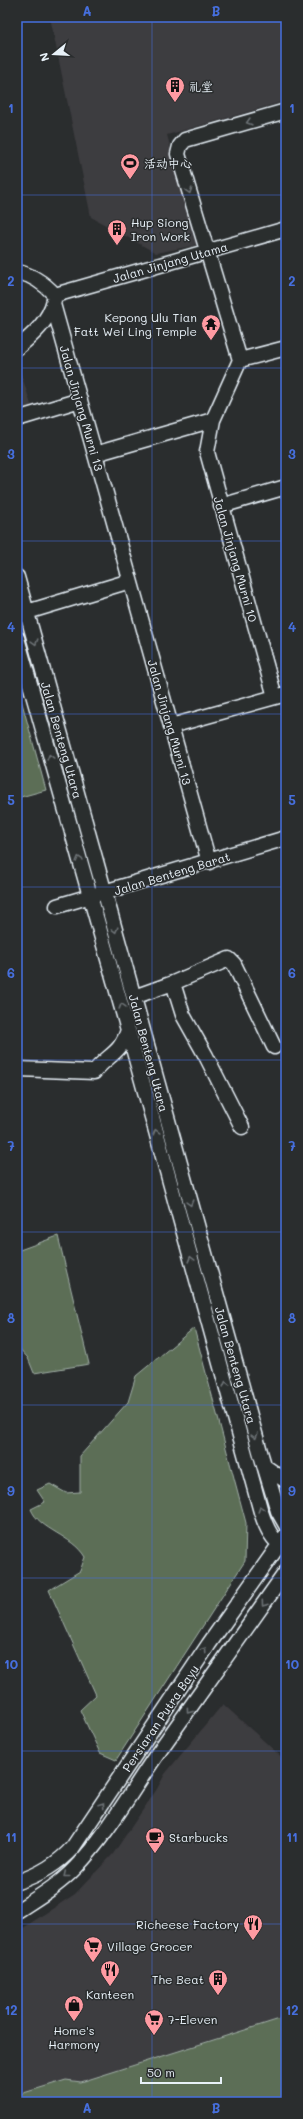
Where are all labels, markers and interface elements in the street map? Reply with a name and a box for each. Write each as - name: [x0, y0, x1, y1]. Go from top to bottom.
- text: A: [82, 2, 92, 19]
- text: B: [212, 2, 221, 19]
- north arrow: [34, 34, 74, 74]
- text: N: [36, 51, 52, 64]
- building icon: 礼堂: [164, 75, 186, 103]
- place label: 礼堂: [189, 78, 213, 94]
- text: 1: [8, 99, 14, 116]
- text: 1: [289, 99, 295, 116]
- one-way arrow: [245, 117, 252, 126]
- sports icon: 活动中心: [119, 152, 141, 180]
- place label: 活动中心: [144, 155, 192, 171]
- one-way arrow: [184, 187, 193, 194]
- place label: Hup Siong Iron Work: [131, 214, 190, 244]
- building icon: Hup Siong Iron Work: [106, 218, 128, 246]
- street label: Jalan Jinjang Utama: [111, 238, 229, 286]
- text: 2: [7, 272, 15, 289]
- text: 2: [288, 272, 296, 289]
- place label: Kepong Ulu Tian Fatt Wei Ling Temple: [74, 309, 197, 339]
- temple icon: Kepong Ulu Tian Fatt Wei Ling Temple: [200, 313, 222, 341]
- street label: Jalan Jinjang Murni 13: [56, 343, 108, 473]
- text: 3: [7, 445, 15, 462]
- text: 3: [288, 445, 296, 462]
- street label: Jalan Jinjang Murni 10: [210, 494, 262, 624]
- text: 4: [7, 618, 15, 635]
- text: 4: [288, 618, 296, 635]
- one-way arrow: [30, 638, 39, 645]
- street label: Jalan Jinjang Murni 13: [144, 657, 196, 787]
- street label: Jalan Benteng Utara: [38, 680, 86, 800]
- one-way arrow: [46, 753, 55, 760]
- text: 5: [7, 791, 15, 808]
- text: 5: [288, 791, 296, 808]
- street label: Jalan Benteng Barat: [112, 848, 232, 898]
- one-way arrow: [75, 856, 84, 863]
- one-way arrow: [110, 926, 119, 933]
- text: 6: [7, 964, 15, 981]
- text: 6: [288, 964, 296, 981]
- street label: Jalan Benteng Utara: [126, 992, 172, 1114]
- one-way arrow: [118, 1003, 127, 1010]
- one-way arrow: [152, 1129, 161, 1136]
- text: 7: [7, 1137, 15, 1154]
- text: 7: [288, 1137, 296, 1154]
- one-way arrow: [185, 1199, 194, 1206]
- one-way arrow: [187, 1256, 196, 1263]
- street label: Jalan Benteng Utara: [212, 1305, 260, 1425]
- text: 8: [7, 1309, 15, 1326]
- text: 8: [288, 1309, 296, 1326]
- one-way arrow: [222, 1381, 231, 1388]
- one-way arrow: [251, 1433, 259, 1439]
- text: 9: [7, 1482, 15, 1499]
- text: 9: [288, 1482, 296, 1499]
- one-way arrow: [257, 1506, 266, 1513]
- one-way arrow: [262, 1600, 269, 1607]
- one-way arrow: [200, 1648, 207, 1655]
- text: 10: [4, 1655, 18, 1672]
- text: 10: [285, 1655, 299, 1672]
- street label: Persiaran Putra Bayu: [118, 1661, 202, 1775]
- one-way arrow: [187, 1706, 194, 1713]
- one-way arrow: [97, 1803, 104, 1810]
- cafe icon: Starbucks: [144, 1826, 166, 1854]
- text: 11: [5, 1828, 17, 1845]
- text: 11: [286, 1828, 298, 1845]
- place label: Starbucks: [169, 1829, 228, 1845]
- one-way arrow: [63, 1871, 71, 1878]
- restaurant icon: Richeese Factory: [242, 1913, 264, 1941]
- place label: Richeese Factory: [136, 1916, 239, 1932]
- supermarket icon: Village Grocer: [82, 1935, 104, 1963]
- place label: Village Grocer: [107, 1938, 193, 1954]
- restaurant icon: Kanteen: [99, 1959, 121, 1987]
- building icon: The Beat: [207, 1968, 229, 1996]
- place label: The Beat: [152, 1971, 204, 1987]
- place label: Kanteen: [86, 1986, 134, 2002]
- shop icon: Home's Harmony: [63, 1994, 85, 2022]
- text: 12: [4, 2001, 18, 2018]
- text: 12: [285, 2001, 299, 2018]
- supermarket icon: 7-Eleven: [143, 2008, 165, 2036]
- place label: 7-Eleven: [168, 2011, 217, 2027]
- place label: Home's Harmony: [48, 2022, 100, 2052]
- scale bar: [141, 2059, 221, 2085]
- text: 50 m: [147, 2064, 175, 2080]
- text: A: [82, 2099, 92, 2116]
- text: B: [212, 2099, 221, 2116]

